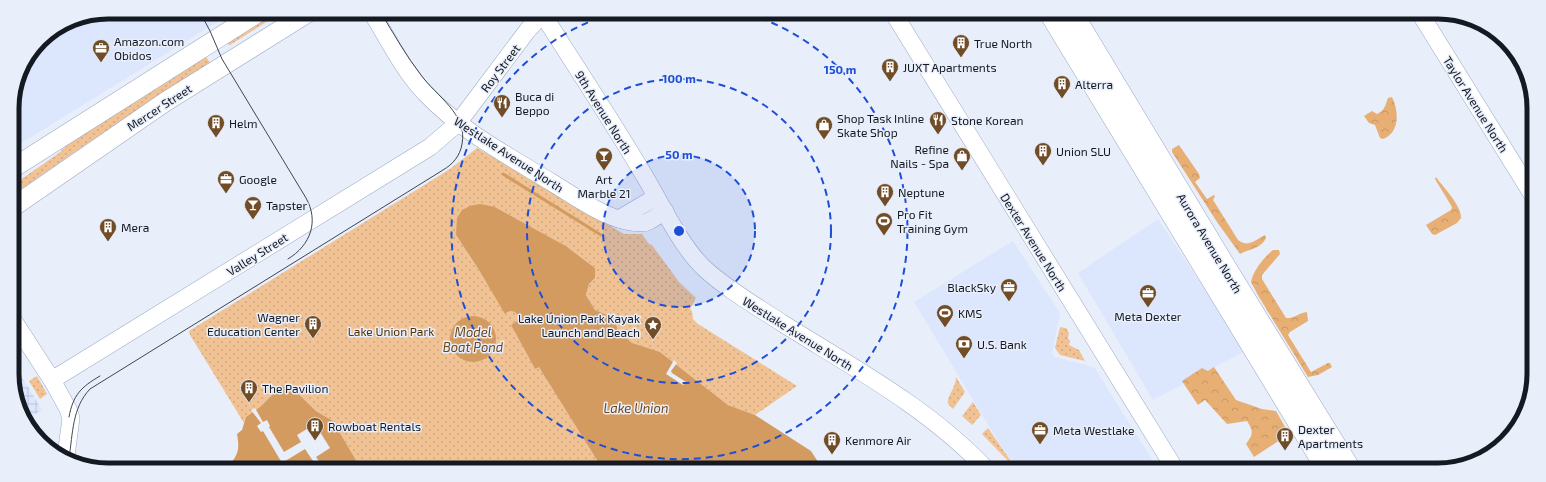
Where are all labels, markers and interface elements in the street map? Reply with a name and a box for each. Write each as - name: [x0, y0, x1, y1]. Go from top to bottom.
- building icon: True North: [951, 33, 971, 58]
- place label: Amazon.com Obidos: [114, 34, 184, 62]
- place label: True North: [974, 36, 1032, 50]
- office icon: Amazon.com Obidos: [91, 38, 111, 63]
- street label: Roy Street: [477, 41, 523, 95]
- street label: Taylor Avenue North: [1441, 53, 1511, 155]
- building icon: JUXT Apartments: [880, 57, 900, 82]
- place label: JUXT Apartments: [903, 60, 996, 74]
- text: 150 m: [824, 62, 856, 76]
- street label: 9th Avenue North: [573, 68, 635, 156]
- text: 100 m: [662, 71, 696, 85]
- building icon: Alterra: [1052, 74, 1072, 99]
- place label: Alterra: [1075, 77, 1113, 91]
- street label: Mercer Street: [124, 81, 194, 133]
- place label: Buca di Beppo: [515, 89, 554, 117]
- restaurant icon: Buca di Beppo: [492, 93, 512, 118]
- restaurant icon: Stone Korean: [928, 110, 948, 135]
- place label: Shop Task Inline Skate Shop: [837, 111, 924, 139]
- building icon: Helm: [206, 113, 226, 138]
- street label: Westlake Avenue North: [452, 113, 566, 195]
- place label: Stone Korean: [951, 113, 1024, 127]
- shop icon: Shop Task Inline Skate Shop: [814, 115, 834, 140]
- place label: Helm: [229, 116, 258, 130]
- building icon: Union SLU: [1033, 141, 1053, 166]
- place label: Refine Nails - Spa: [890, 142, 949, 170]
- place label: Union SLU: [1056, 144, 1111, 158]
- bar icon: Art Marble 21: [594, 146, 614, 171]
- shop icon: Refine Nails - Spa: [952, 146, 972, 171]
- text: 50 m: [665, 147, 693, 161]
- office icon: Google: [216, 169, 236, 194]
- place label: Google: [239, 172, 277, 186]
- place label: Art Marble 21: [578, 172, 630, 200]
- building icon: Neptune: [875, 182, 895, 207]
- place label: Neptune: [898, 185, 945, 199]
- street label: Dexter Avenue North: [998, 190, 1070, 294]
- street label: Aurora Avenue North: [1175, 190, 1245, 296]
- bar icon: Tapster: [243, 195, 263, 220]
- place label: Tapster: [266, 198, 308, 212]
- place label: Pro Fit Training Gym: [897, 207, 968, 235]
- sports icon: Pro Fit Training Gym: [874, 211, 894, 236]
- building icon: Mera: [98, 217, 118, 242]
- place label: Mera: [121, 220, 149, 234]
- centre of rings: [672, 224, 686, 238]
- street label: Valley Street: [224, 230, 290, 278]
- office icon: BlackSky: [999, 277, 1019, 302]
- place label: BlackSky: [947, 280, 997, 294]
- office icon: Meta Dexter: [1138, 283, 1158, 308]
- street label: Westlake Avenue North: [740, 293, 856, 373]
- sports icon: KMS: [935, 303, 955, 328]
- place label: KMS: [958, 306, 983, 320]
- place label: Meta Dexter: [1114, 309, 1182, 323]
- place label: Wagner Education Center: [207, 310, 300, 338]
- place label: Lake Union Park Kayak Launch and Beach: [518, 311, 640, 339]
- building icon: Wagner Education Center: [303, 314, 323, 339]
- place icon: Lake Union Park Kayak Launch and Beach: [643, 315, 663, 340]
- park label: Lake Union Park: [348, 324, 434, 338]
- water label: Model Boat Pond: [443, 324, 504, 355]
- bank icon: U.S. Bank: [954, 334, 974, 359]
- place label: U.S. Bank: [977, 337, 1027, 351]
- building icon: The Pavilion: [239, 378, 259, 403]
- place label: The Pavilion: [262, 381, 328, 395]
- water label: Lake Union: [604, 400, 668, 416]
- building icon: Rowboat Rentals: [305, 416, 325, 441]
- place label: Rowboat Rentals: [328, 419, 421, 433]
- office icon: Meta Westlake: [1030, 420, 1050, 445]
- place label: Dexter Apartments: [1298, 422, 1363, 450]
- place label: Meta Westlake: [1053, 423, 1134, 437]
- building icon: Dexter Apartments: [1275, 426, 1295, 451]
- building icon: Kenmore Air: [822, 430, 842, 455]
- place label: Kenmore Air: [845, 433, 912, 447]

